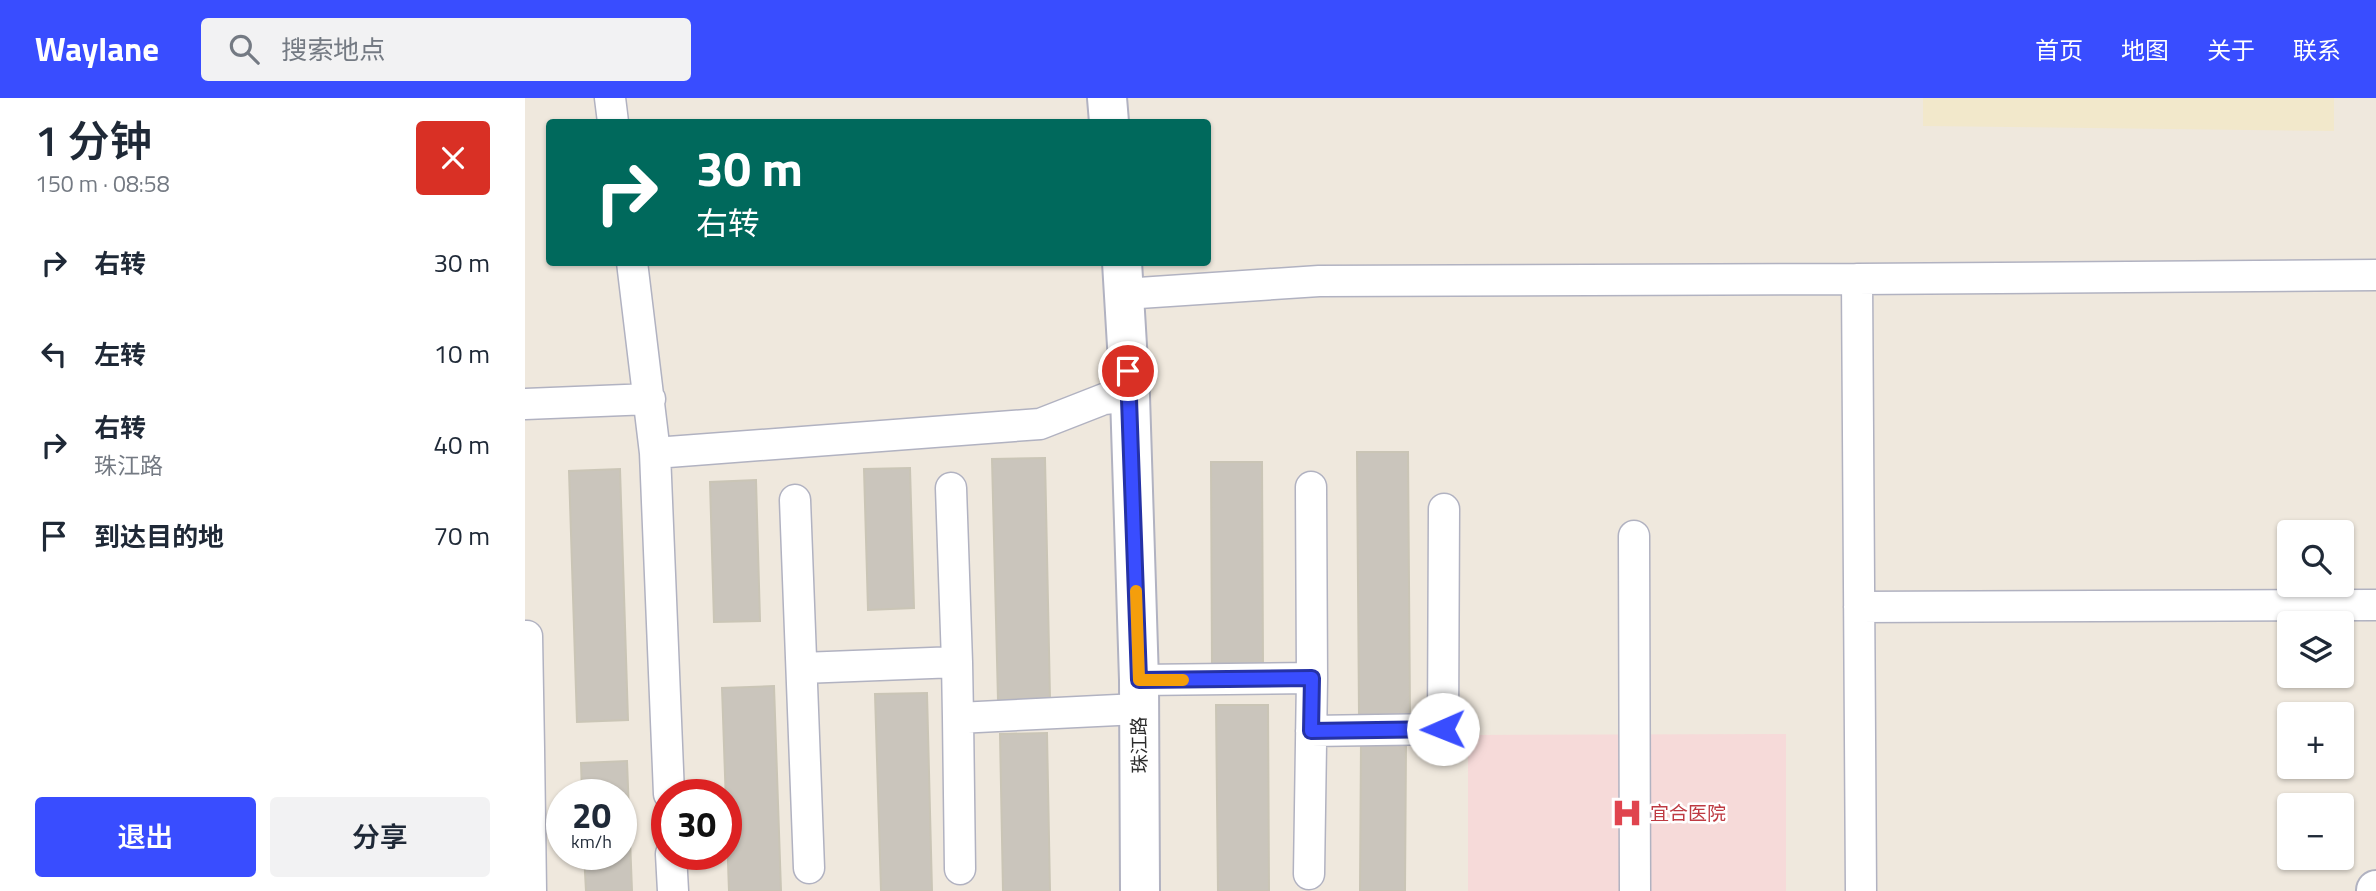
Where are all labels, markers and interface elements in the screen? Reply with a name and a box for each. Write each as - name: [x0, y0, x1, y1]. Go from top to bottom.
- search box: [201, 18, 691, 81]
- text: Waylane: [35, 24, 159, 74]
- icon: search: [225, 30, 263, 68]
- text: 搜索地点: [281, 30, 385, 69]
- text: 首页: [2035, 32, 2083, 68]
- text: 地图: [2121, 32, 2169, 68]
- text: 关于: [2207, 32, 2255, 68]
- text: 联系: [2293, 32, 2341, 68]
- text: 1 分钟: [35, 108, 152, 172]
- button: close: [416, 121, 490, 195]
- text: 30 m: [696, 130, 803, 205]
- icon: right: [581, 147, 672, 238]
- text: 150 m · 08:58: [35, 166, 170, 201]
- text: 右转: [696, 199, 760, 247]
- text: 30 m: [433, 243, 490, 282]
- icon: right: [35, 244, 73, 282]
- text: 右转: [94, 244, 146, 283]
- text: 10 m: [433, 334, 490, 373]
- icon: left: [35, 335, 73, 373]
- text: 左转: [94, 335, 146, 374]
- pin: [1098, 341, 1158, 401]
- icon: arrive: [1109, 352, 1147, 390]
- text: 右转: [94, 408, 146, 447]
- text: 40 m: [433, 425, 490, 464]
- icon: right: [35, 426, 73, 464]
- text: 珠江路: [94, 448, 163, 483]
- text: 70 m: [433, 516, 490, 555]
- icon: arrive: [35, 517, 73, 555]
- text: 到达目的地: [94, 517, 224, 556]
- map controls: [2277, 520, 2354, 870]
- button: search: [2277, 520, 2354, 597]
- button: layers: [2277, 611, 2354, 688]
- position arrow: [1406, 692, 1480, 766]
- button: +: [2277, 702, 2354, 779]
- street label: 珠江路: [1124, 716, 1153, 774]
- speed limit sign: 30: [651, 779, 742, 870]
- text: 20: [572, 788, 611, 842]
- button: −: [2277, 793, 2354, 870]
- hospital icon: 宜合医院: [1610, 796, 1644, 830]
- button: 退出: [35, 797, 256, 877]
- button: 分享: [270, 797, 490, 877]
- place label: 宜合医院: [1650, 798, 1726, 827]
- text: km/h: [571, 828, 612, 855]

